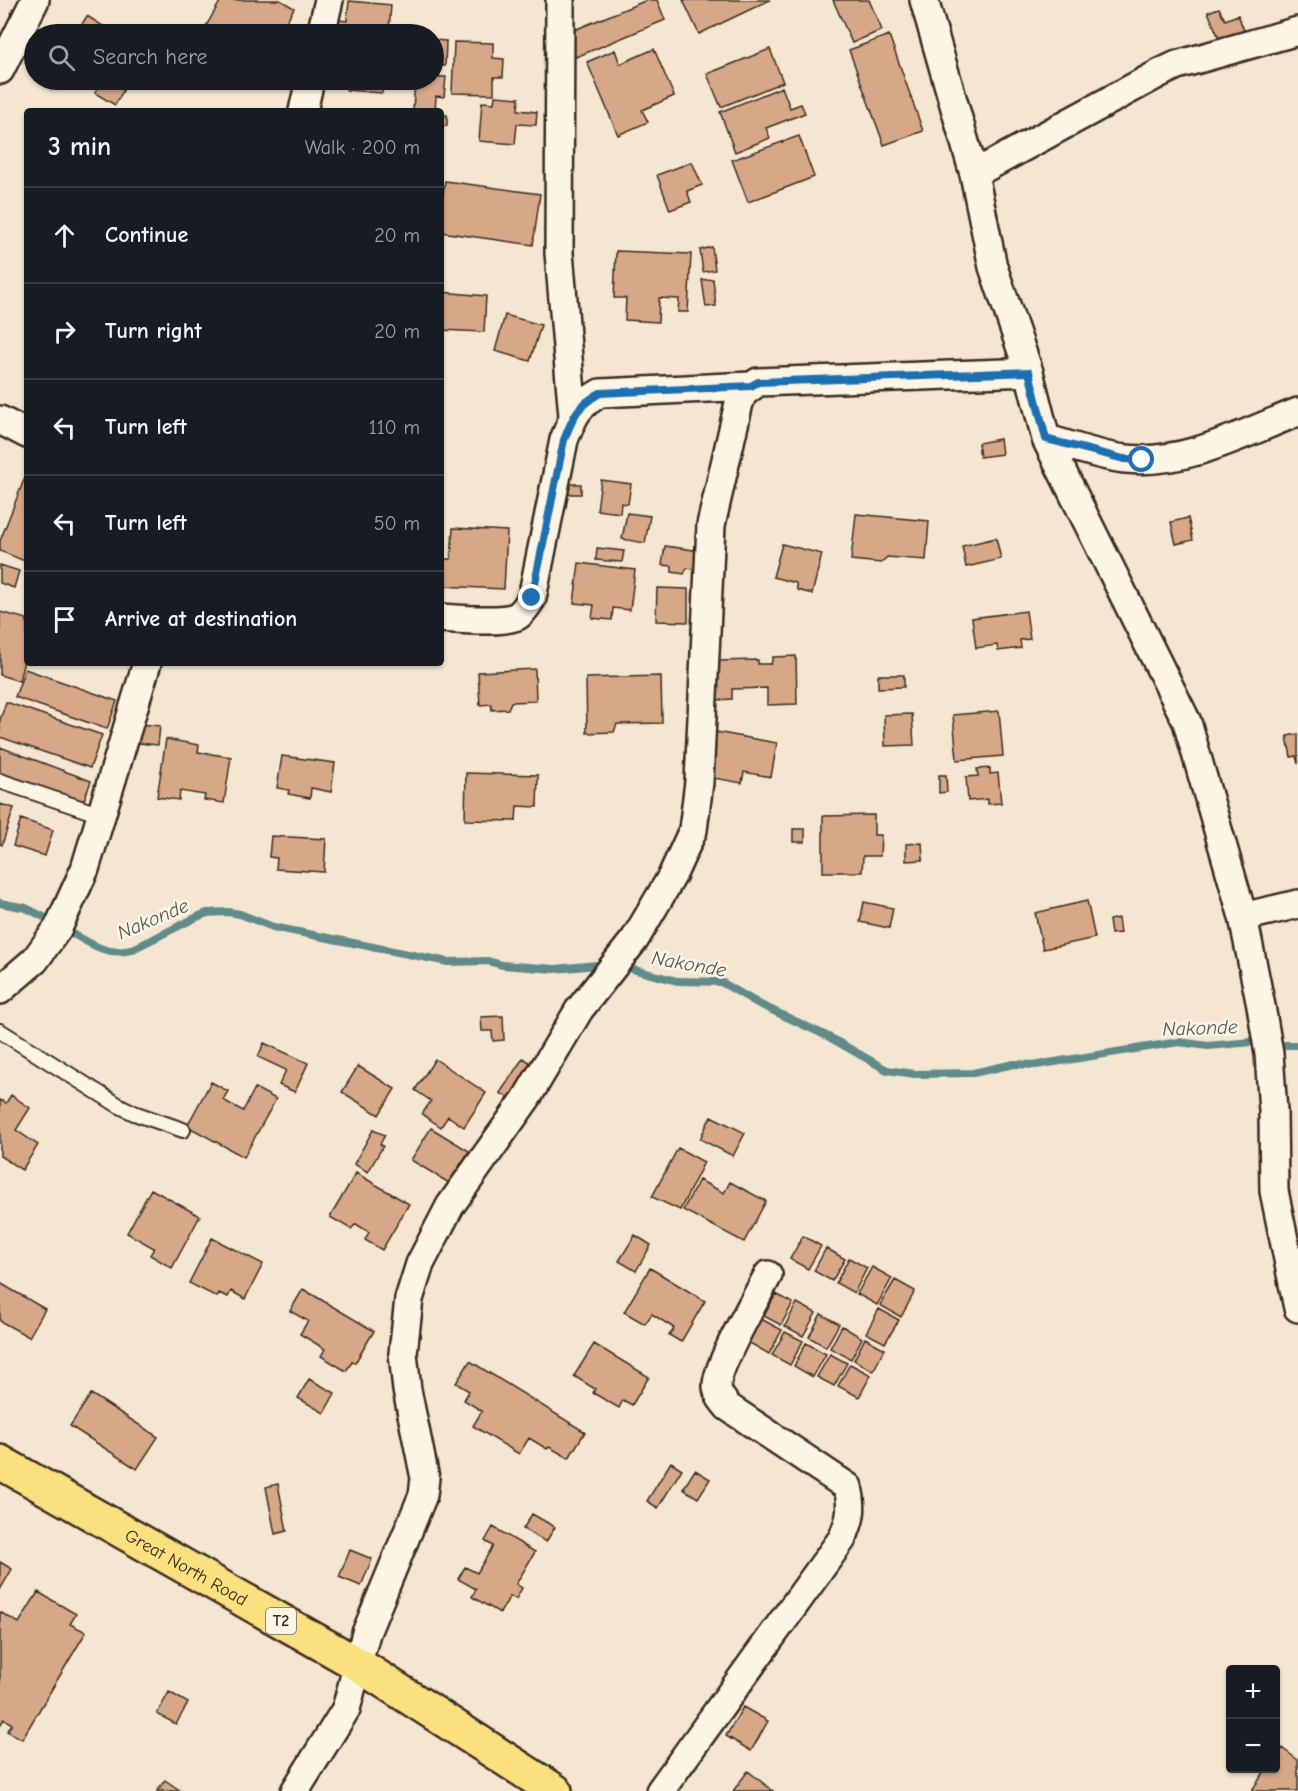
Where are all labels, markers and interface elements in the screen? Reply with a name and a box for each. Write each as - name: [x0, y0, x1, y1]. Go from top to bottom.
- search box: [24, 24, 444, 90]
- icon: search: [45, 41, 78, 74]
- text: Search here: [93, 44, 208, 70]
- text: 3 min: [48, 132, 111, 162]
- text: Walk · 200 m: [305, 136, 420, 159]
- icon: ahead: [48, 219, 81, 252]
- text: Continue: [105, 222, 188, 248]
- text: 20 m: [374, 224, 420, 247]
- icon: right: [48, 315, 81, 348]
- text: Turn right: [105, 318, 202, 344]
- text: 20 m: [374, 320, 420, 343]
- icon: left: [48, 411, 81, 444]
- text: Turn left: [105, 414, 187, 440]
- text: 110 m: [369, 416, 420, 439]
- route start: [1128, 446, 1154, 472]
- icon: left: [48, 507, 81, 540]
- text: Turn left: [105, 510, 187, 536]
- text: 50 m: [374, 512, 420, 535]
- route end: [518, 584, 544, 610]
- icon: arrive: [48, 603, 81, 636]
- text: Arrive at destination: [105, 606, 297, 632]
- water label: Nakonde: [114, 894, 192, 944]
- water label: Nakonde: [650, 946, 728, 982]
- water label: Nakonde: [1162, 1015, 1238, 1041]
- street label: Great North Road: [121, 1524, 251, 1610]
- road number: T2: [266, 1608, 296, 1634]
- map controls: [1226, 1665, 1280, 1773]
- button: +: [1226, 1665, 1280, 1719]
- button: −: [1226, 1719, 1280, 1773]

